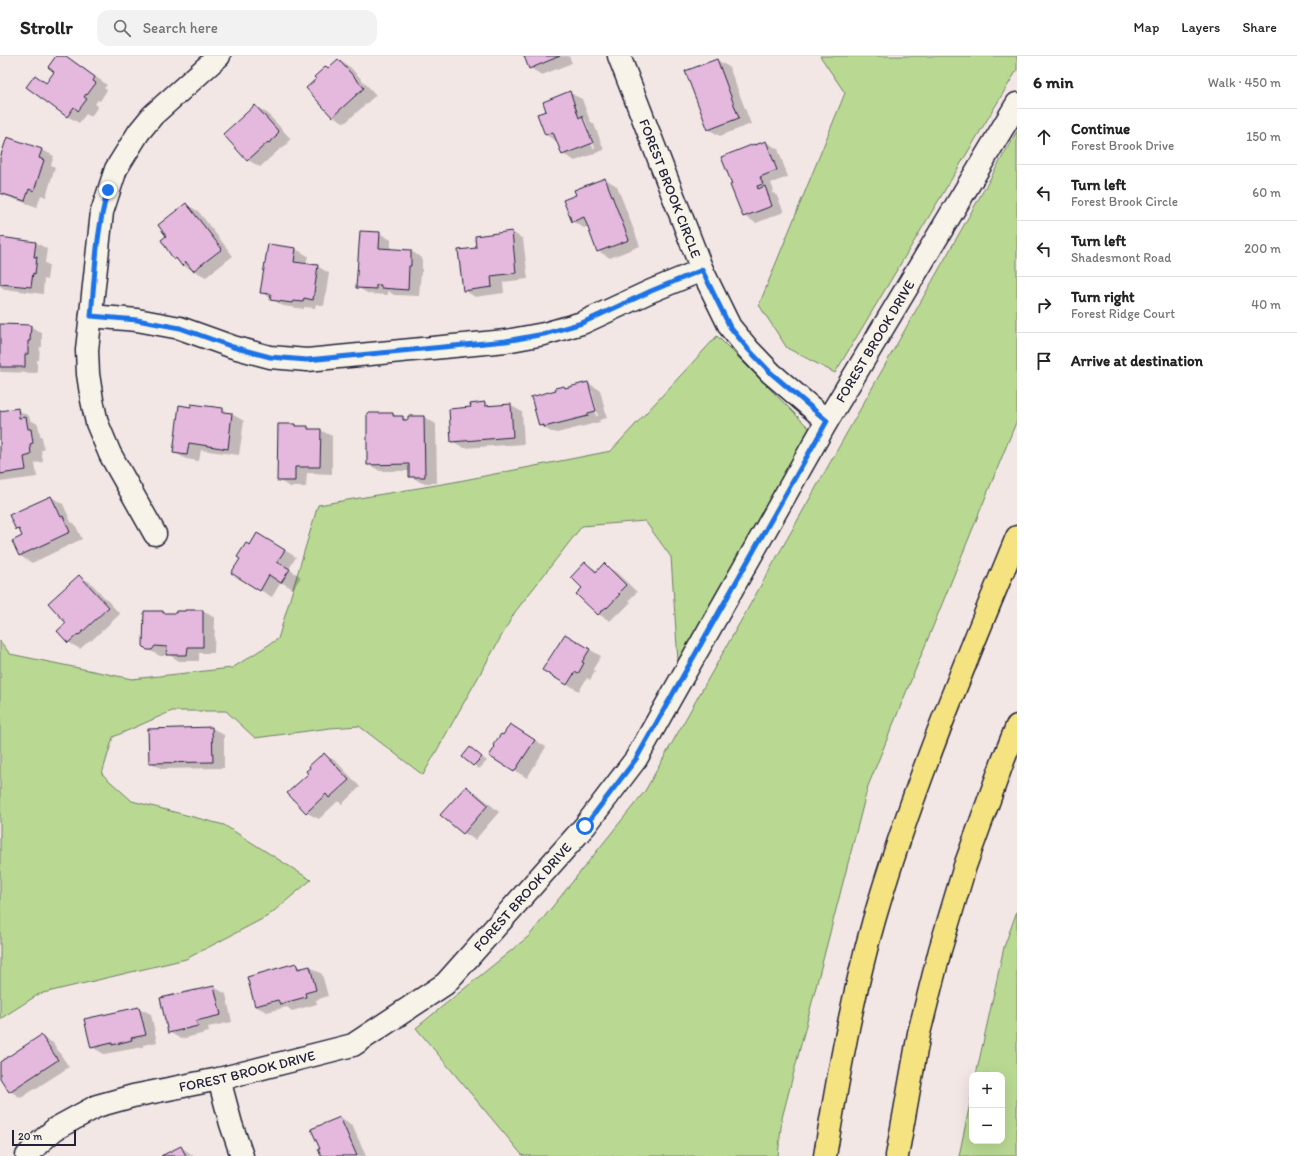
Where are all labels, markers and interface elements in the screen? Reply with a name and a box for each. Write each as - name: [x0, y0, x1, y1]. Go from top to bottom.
- search box: [97, 10, 377, 46]
- text: Strollr: [20, 16, 73, 39]
- icon: search: [111, 17, 133, 39]
- text: Search here: [143, 19, 218, 37]
- text: Map: [1134, 19, 1159, 36]
- text: Layers: [1181, 19, 1220, 36]
- text: Share: [1242, 19, 1277, 36]
- text: 6 min: [1033, 72, 1074, 92]
- text: Walk · 450 m: [1208, 75, 1281, 90]
- street label: FOREST BROOK CIRCLE: [636, 116, 705, 261]
- text: Continue: [1071, 120, 1130, 138]
- icon: ahead: [1033, 126, 1055, 148]
- text: 150 m: [1246, 129, 1281, 144]
- text: Forest Brook Drive: [1071, 138, 1174, 153]
- text: Turn left: [1071, 176, 1126, 194]
- route end: [99, 181, 117, 199]
- icon: left: [1033, 182, 1055, 204]
- text: 60 m: [1252, 185, 1281, 200]
- text: Forest Brook Circle: [1071, 194, 1178, 209]
- text: Turn left: [1071, 232, 1126, 250]
- icon: left: [1033, 238, 1055, 260]
- text: 200 m: [1244, 241, 1281, 256]
- text: Shadesmont Road: [1071, 250, 1171, 265]
- street label: FOREST BROOK DRIVE: [832, 277, 918, 406]
- text: Turn right: [1071, 288, 1135, 306]
- icon: right: [1033, 294, 1055, 316]
- text: 40 m: [1251, 297, 1281, 312]
- text: Forest Ridge Court: [1071, 306, 1175, 321]
- icon: arrive: [1033, 350, 1055, 372]
- text: Arrive at destination: [1071, 352, 1203, 370]
- route start: [576, 817, 594, 835]
- street label: FOREST BROOK DRIVE: [470, 839, 575, 955]
- street label: FOREST BROOK DRIVE: [177, 1046, 317, 1095]
- map controls: [969, 1072, 1005, 1144]
- button: +: [969, 1072, 1005, 1108]
- button: −: [969, 1108, 1005, 1144]
- scale bar: [12, 1128, 76, 1147]
- text: 20 m: [18, 1130, 42, 1143]

